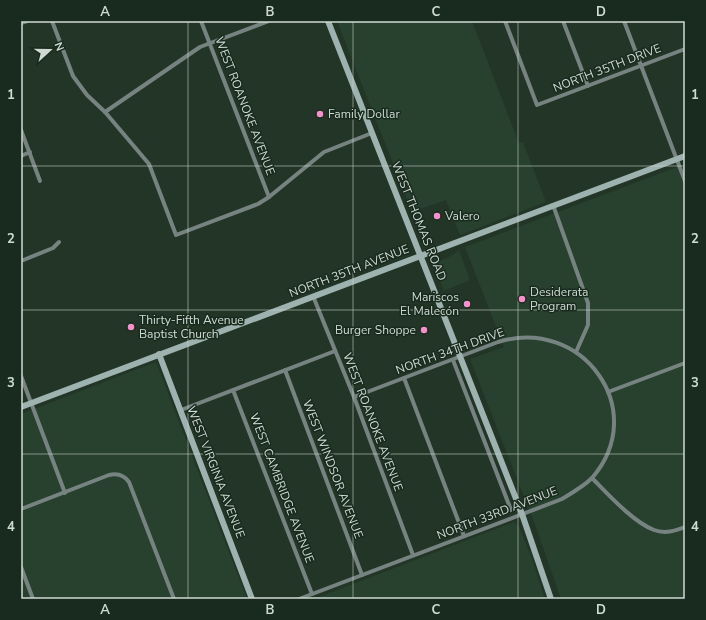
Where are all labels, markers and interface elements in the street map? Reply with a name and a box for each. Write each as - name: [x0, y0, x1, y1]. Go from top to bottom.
- text: A: [100, 3, 110, 21]
- text: B: [266, 3, 275, 21]
- text: C: [432, 3, 441, 21]
- text: D: [596, 3, 606, 21]
- north arrow: [30, 30, 70, 70]
- street label: WEST ROANOKE AVENUE: [211, 35, 279, 177]
- text: N: [50, 40, 67, 53]
- street label: NORTH 35TH DRIVE: [551, 40, 663, 96]
- text: 1: [7, 86, 15, 104]
- text: 1: [691, 86, 699, 104]
- place label: Family Dollar: [328, 106, 400, 122]
- marker: Family Dollar: [315, 109, 325, 119]
- street label: WEST THOMAS ROAD: [388, 159, 450, 283]
- place label: Valero: [444, 208, 480, 224]
- marker: Valero: [432, 211, 442, 221]
- text: 2: [7, 230, 15, 248]
- text: 2: [691, 230, 699, 248]
- street label: NORTH 35TH AVENUE: [287, 241, 411, 301]
- place label: Desiderata Program: [530, 284, 588, 314]
- place label: Mariscos El Malecón: [400, 289, 459, 319]
- marker: Desiderata Program: [517, 294, 527, 304]
- marker: Mariscos El Malecón: [462, 299, 472, 309]
- place label: Thirty-Fifth Avenue Baptist Church: [139, 312, 244, 342]
- marker: Thirty-Fifth Avenue Baptist Church: [126, 322, 136, 332]
- place label: Burger Shoppe: [335, 322, 416, 338]
- street label: NORTH 34TH DRIVE: [394, 324, 506, 378]
- marker: Burger Shoppe: [419, 325, 429, 335]
- street label: WEST ROANOKE AVENUE: [339, 351, 407, 493]
- text: 3: [7, 374, 15, 392]
- text: 3: [691, 374, 699, 392]
- street label: WEST WINDSOR AVENUE: [299, 397, 367, 541]
- street label: WEST VIRGINIA AVENUE: [183, 404, 249, 540]
- street label: WEST CAMBRIDGE AVENUE: [246, 411, 318, 565]
- street label: NORTH 33RD AVENUE: [435, 483, 559, 543]
- text: 4: [7, 518, 15, 536]
- text: 4: [691, 518, 699, 536]
- text: A: [100, 601, 110, 619]
- text: B: [266, 601, 275, 619]
- text: C: [432, 601, 441, 619]
- text: D: [596, 601, 606, 619]

